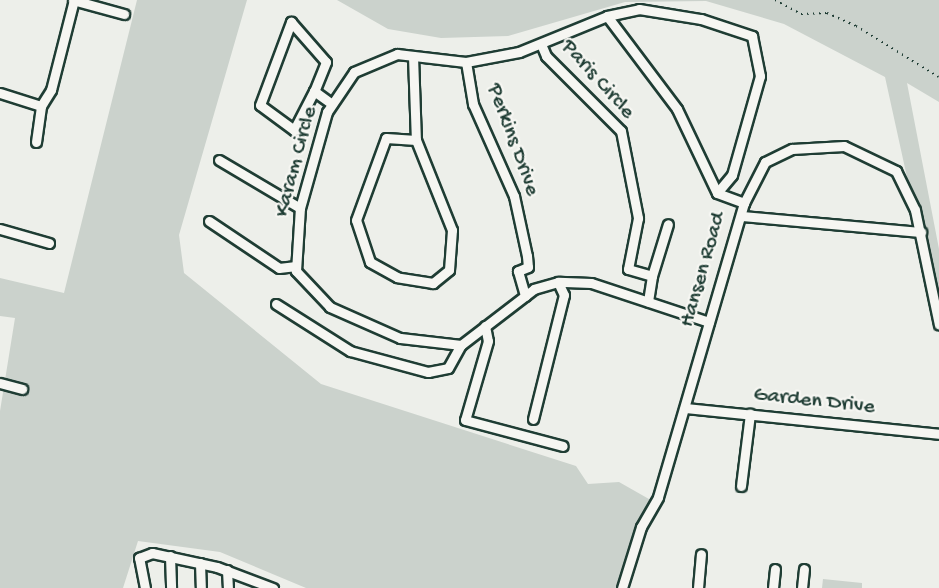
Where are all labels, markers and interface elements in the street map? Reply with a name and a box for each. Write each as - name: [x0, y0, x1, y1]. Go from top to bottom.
- street label: Paris Circle: [554, 35, 640, 125]
- street label: Perkins Drive: [479, 80, 545, 200]
- street label: Karam Circle: [270, 104, 324, 220]
- street label: Hansen Road: [675, 209, 733, 331]
- street label: Garden Drive: [752, 383, 876, 421]

